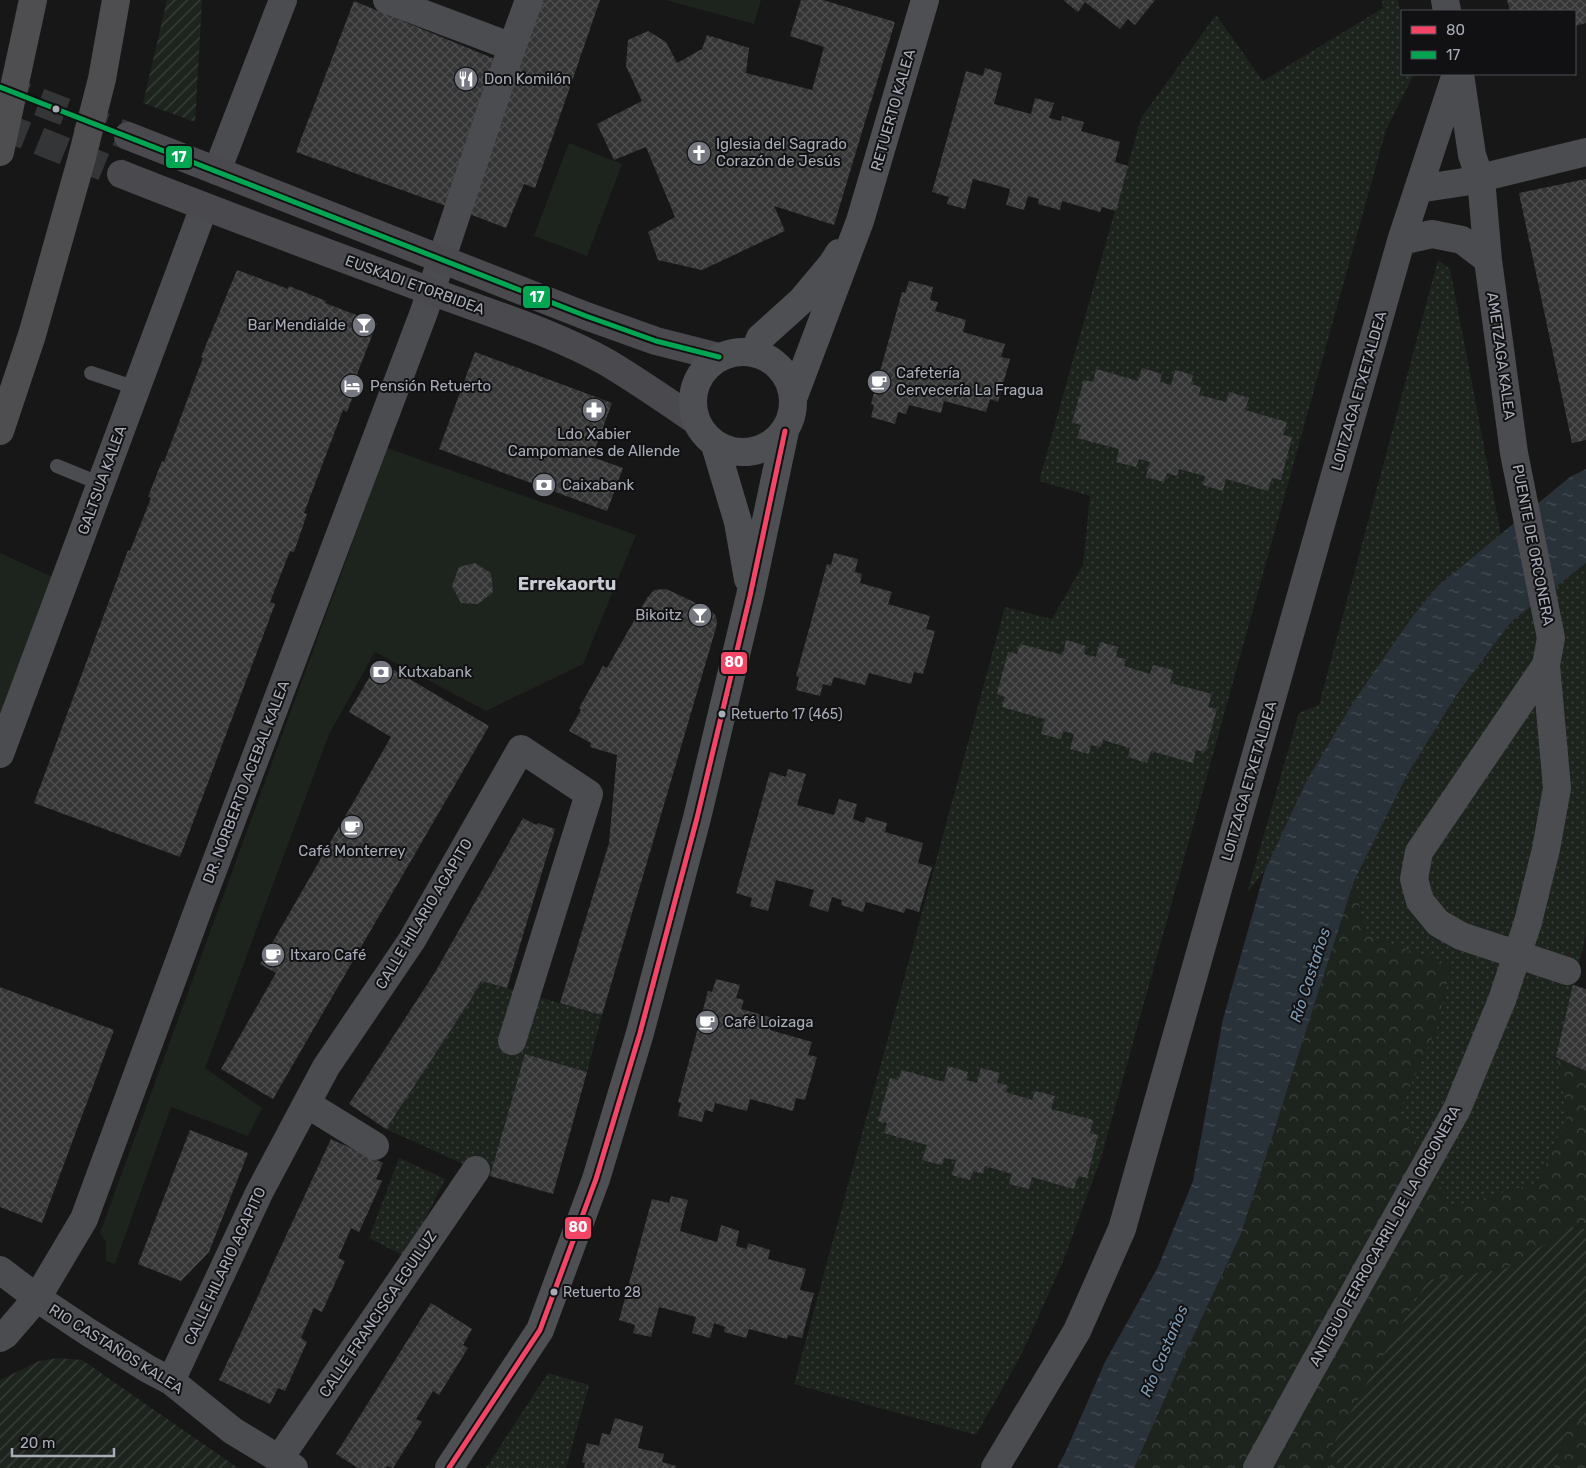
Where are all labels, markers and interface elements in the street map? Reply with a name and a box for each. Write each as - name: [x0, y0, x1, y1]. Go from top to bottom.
- legend: [1401, 10, 1576, 75]
- text: 80: [1446, 21, 1465, 39]
- text: 17: [1446, 46, 1460, 64]
- street label: RETUERTO KALEA: [867, 47, 919, 173]
- restaurant icon: Don Komilón: [453, 66, 479, 92]
- place label: Don Komilón: [484, 70, 571, 88]
- unlabelled marker: [51, 104, 61, 114]
- place label: Iglesia del Sagrado Corazón de Jesús: [716, 135, 847, 170]
- church icon: Iglesia del Sagrado Corazón de Jesús: [686, 140, 712, 166]
- line badge: 17: [165, 145, 193, 169]
- text: 17: [172, 149, 186, 166]
- street label: EUSKADI ETORBIDEA: [343, 251, 487, 319]
- line badge: 17: [522, 285, 551, 309]
- text: 17: [530, 289, 544, 306]
- street label: AMETZAGA KALEA: [1483, 291, 1519, 421]
- street label: LOITZAGA ETXETALDEA: [1328, 309, 1390, 473]
- bar icon: Bar Mendialde: [351, 312, 377, 338]
- place label: Bar Mendialde: [247, 316, 346, 334]
- place label: Cafetería Cervecería La Fragua: [896, 364, 1044, 399]
- cafe icon: Cafetería Cervecería La Fragua: [866, 369, 892, 395]
- hotel icon: Pensión Retuerto: [339, 373, 365, 399]
- place label: Pensión Retuerto: [370, 377, 491, 395]
- pharmacy icon: Ldo Xabier Campomanes de Allende: [581, 397, 607, 423]
- street label: GALTSUA KALEA: [74, 423, 130, 537]
- place label: Ldo Xabier Campomanes de Allende: [508, 425, 680, 460]
- street label: PUENTE DE ORCONERA: [1509, 463, 1557, 627]
- bank icon: Caixabank: [531, 472, 557, 498]
- place label: Caixabank: [562, 476, 634, 494]
- district label: Errekaortu: [518, 573, 616, 595]
- bar icon: Bikoitz: [687, 602, 713, 628]
- place label: Bikoitz: [635, 606, 682, 624]
- line badge: 80: [720, 651, 748, 675]
- text: 80: [725, 654, 744, 671]
- bank icon: Kutxabank: [368, 659, 394, 685]
- place label: Kutxabank: [398, 663, 472, 681]
- street label: DR. NORBERTO ACEBAL KALEA: [199, 678, 293, 886]
- street label: LOITZAGA ETXETALDEA: [1218, 699, 1280, 863]
- place label: Retuerto 17 (465): [731, 706, 843, 723]
- marker: Retuerto 17 (465): [717, 709, 727, 719]
- cafe icon: Café Monterrey: [339, 814, 365, 840]
- street label: CALLE HILARIO AGAPITO: [372, 835, 476, 993]
- place label: Café Monterrey: [298, 842, 406, 860]
- water label: Río Castaños: [1286, 925, 1334, 1025]
- cafe icon: Itxaro Café: [260, 942, 286, 968]
- place label: Itxaro Café: [290, 946, 366, 964]
- cafe icon: Café Loizaga: [694, 1009, 720, 1035]
- place label: Café Loizaga: [724, 1013, 814, 1031]
- street label: ANTIGUO FERROCARRIL DE LA ORCONERA: [1306, 1103, 1464, 1369]
- street label: CALLE HILARIO AGAPITO: [180, 1184, 270, 1348]
- line badge: 80: [564, 1216, 592, 1240]
- text: 80: [569, 1219, 588, 1236]
- street label: CALLE FRANCISCA EGUILUZ: [316, 1227, 440, 1401]
- place label: Retuerto 28: [563, 1284, 641, 1301]
- marker: Retuerto 28: [549, 1287, 559, 1297]
- street label: RIO CASTAÑOS KALEA: [46, 1300, 186, 1398]
- water label: Río Castaños: [1136, 1302, 1192, 1400]
- scale bar: [12, 1426, 115, 1458]
- text: 20 m: [20, 1434, 55, 1452]

